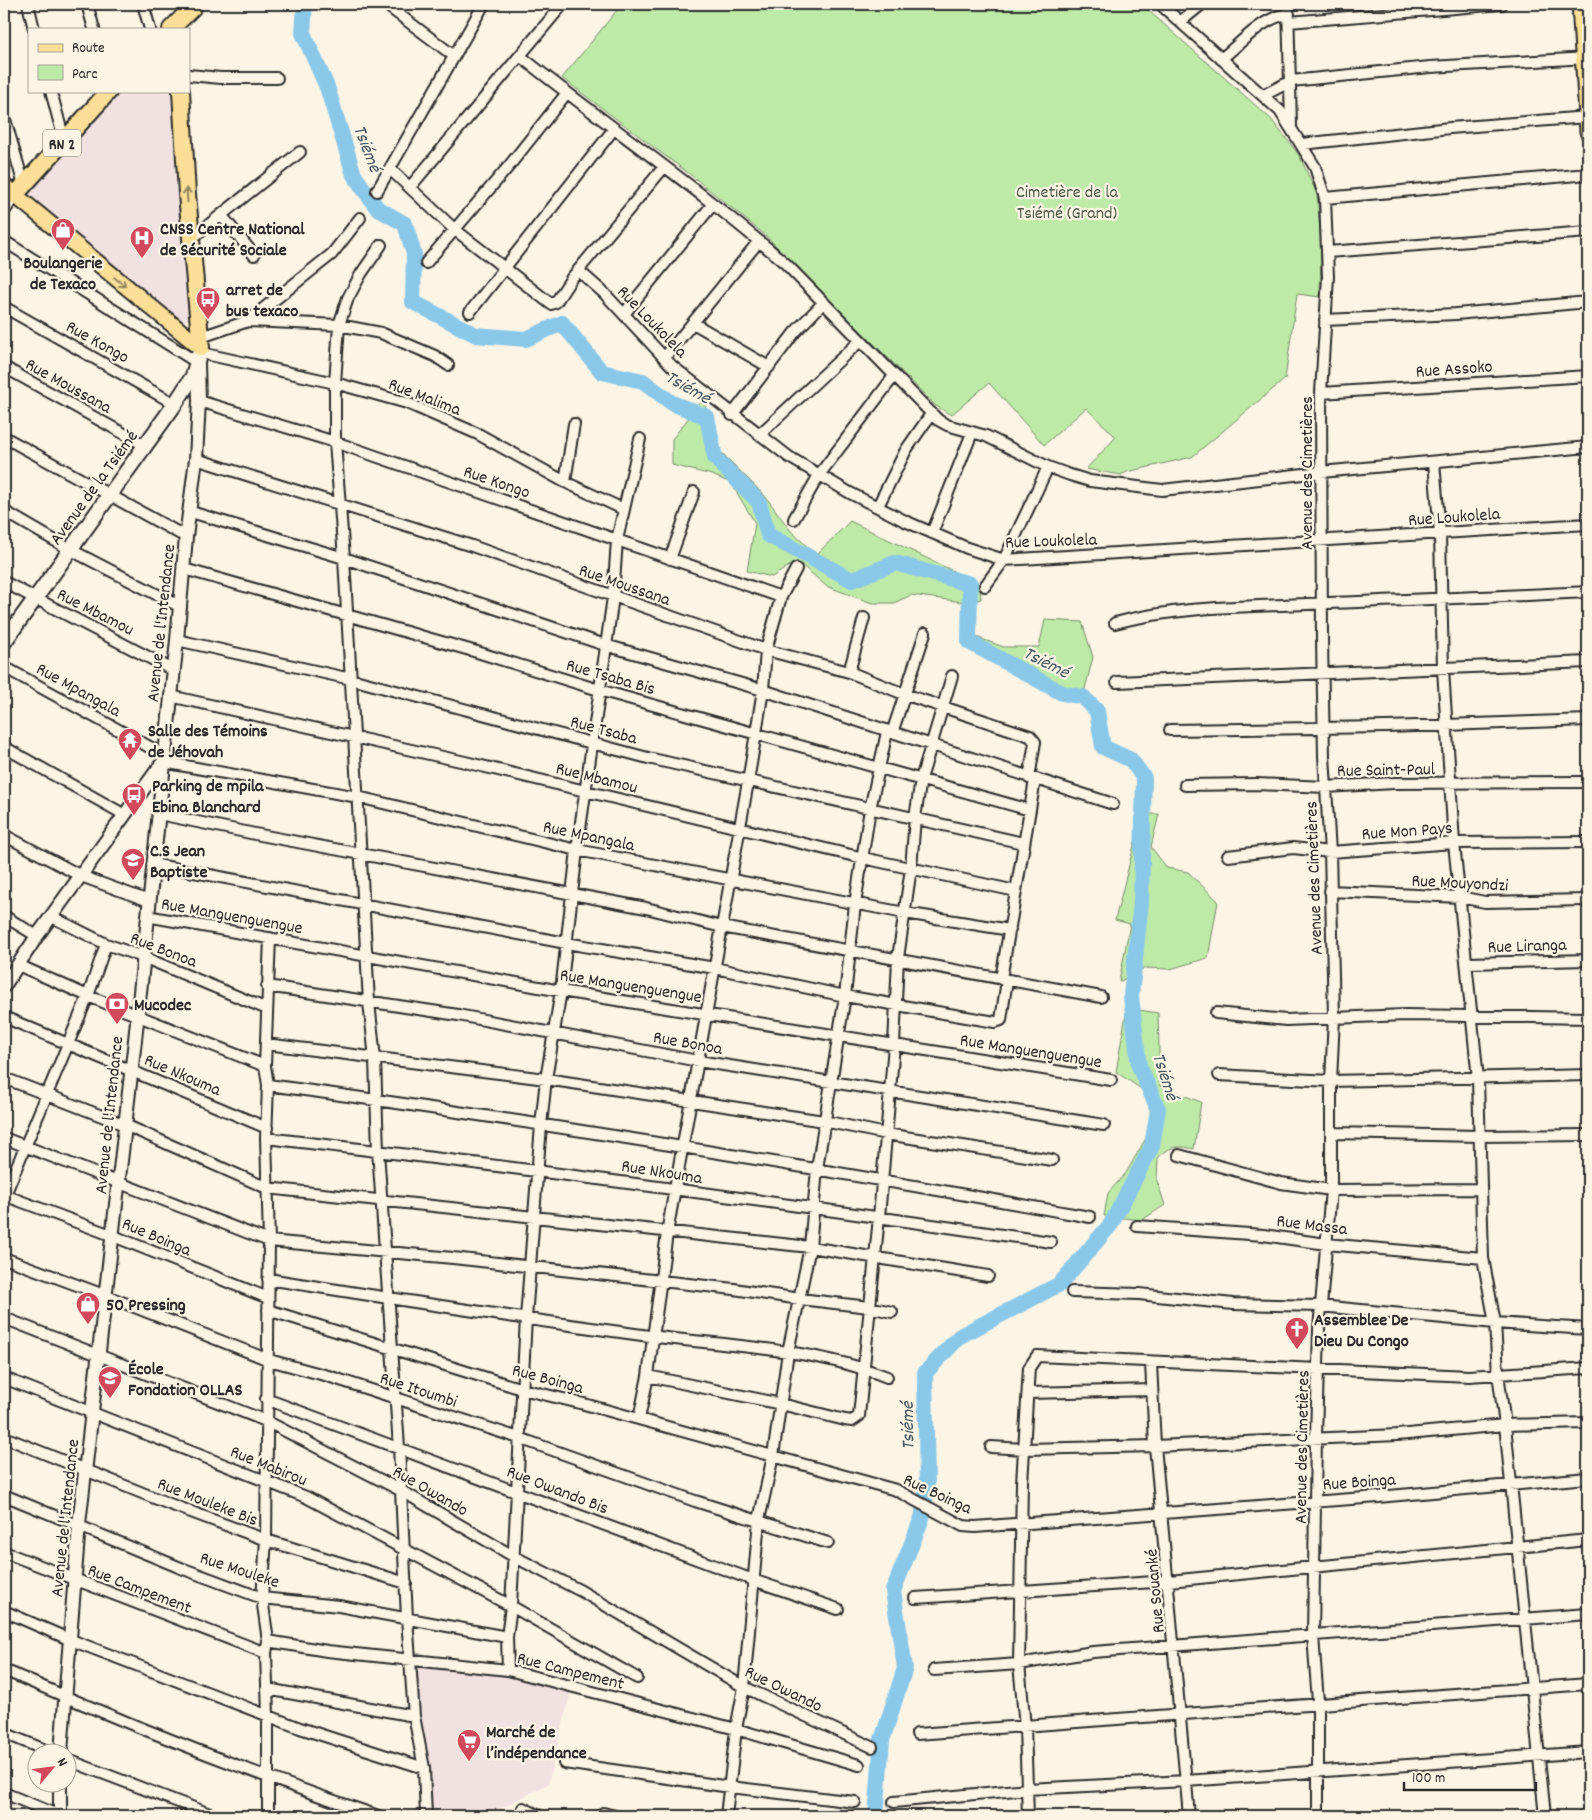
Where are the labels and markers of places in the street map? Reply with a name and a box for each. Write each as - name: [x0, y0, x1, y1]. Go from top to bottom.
- shop icon: Boulangerie de Texaco: [50, 217, 76, 251]
- place label: CNSS Centre National de Sécurité Sociale: [160, 218, 305, 264]
- hospital icon: CNSS Centre National de Sécurité Sociale: [129, 225, 155, 259]
- place label: Boulangerie de Texaco: [23, 252, 103, 298]
- place label: arret de bus texaco: [226, 279, 298, 325]
- bus stop icon: arret de bus texaco: [195, 286, 221, 320]
- place label: Salle des Témoins de Jéhovah: [148, 720, 268, 766]
- temple icon: Salle des Témoins de Jéhovah: [117, 727, 143, 761]
- place label: Parking de mpila Ebina Blanchard: [152, 775, 264, 821]
- bus stop icon: Parking de mpila Ebina Blanchard: [121, 782, 147, 816]
- place label: C.S Jean Baptiste: [150, 840, 207, 886]
- school or university icon: C.S Jean Baptiste: [120, 847, 146, 881]
- bank icon: Mucodec: [104, 991, 130, 1025]
- place label: Mucodec: [134, 994, 191, 1019]
- shop icon: 50 Pressing: [75, 1291, 101, 1325]
- place label: 50 Pressing: [106, 1294, 186, 1319]
- place label: Assemblee De Dieu Du Congo: [1314, 1309, 1409, 1355]
- church icon: Assemblee De Dieu Du Congo: [1284, 1316, 1310, 1350]
- place label: École Fondation OLLAS: [128, 1358, 243, 1404]
- school or university icon: École Fondation OLLAS: [97, 1365, 123, 1399]
- place label: Marché de l’indépendance: [486, 1721, 587, 1767]
- supermarket icon: Marché de l’indépendance: [456, 1728, 482, 1762]

